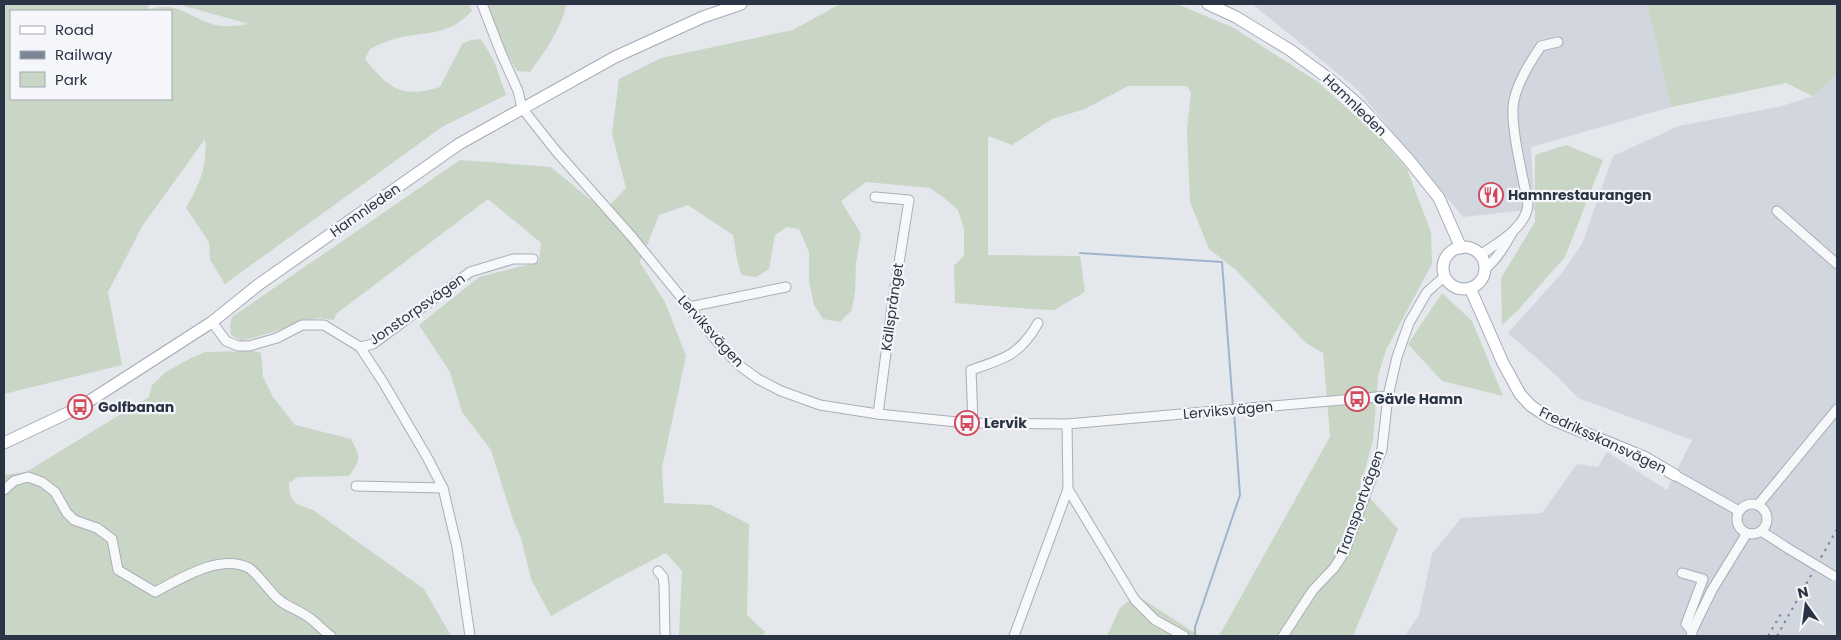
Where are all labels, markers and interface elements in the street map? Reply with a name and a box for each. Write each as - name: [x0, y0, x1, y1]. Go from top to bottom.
- legend: [10, 10, 172, 100]
- text: Road: [55, 19, 94, 40]
- text: Railway: [55, 44, 113, 65]
- text: Park: [55, 69, 87, 90]
- street label: Hamnleden: [1319, 69, 1391, 141]
- street label: Hamnleden: [326, 178, 404, 242]
- restaurant icon: Hamnrestaurangen: [1478, 182, 1504, 208]
- place label: Hamnrestaurangen: [1508, 185, 1652, 205]
- street label: Källsprånget: [876, 262, 908, 352]
- street label: Jonstorpsvägen: [365, 268, 469, 350]
- street label: Lerviksvägen: [673, 291, 749, 371]
- bus stop icon: Gävle Hamn: [1344, 386, 1370, 412]
- place label: Gävle Hamn: [1374, 389, 1463, 409]
- bus stop icon: Golfbanan: [67, 394, 93, 420]
- street label: Lerviksvägen: [1182, 396, 1274, 424]
- place label: Golfbanan: [98, 397, 174, 417]
- street label: Fredriksskansvägen: [1536, 402, 1670, 478]
- bus stop icon: Lervik: [954, 410, 980, 436]
- place label: Lervik: [984, 413, 1027, 433]
- street label: Transportvägen: [1332, 447, 1388, 559]
- north arrow: [1781, 580, 1831, 630]
- text: N: [1795, 581, 1810, 603]

